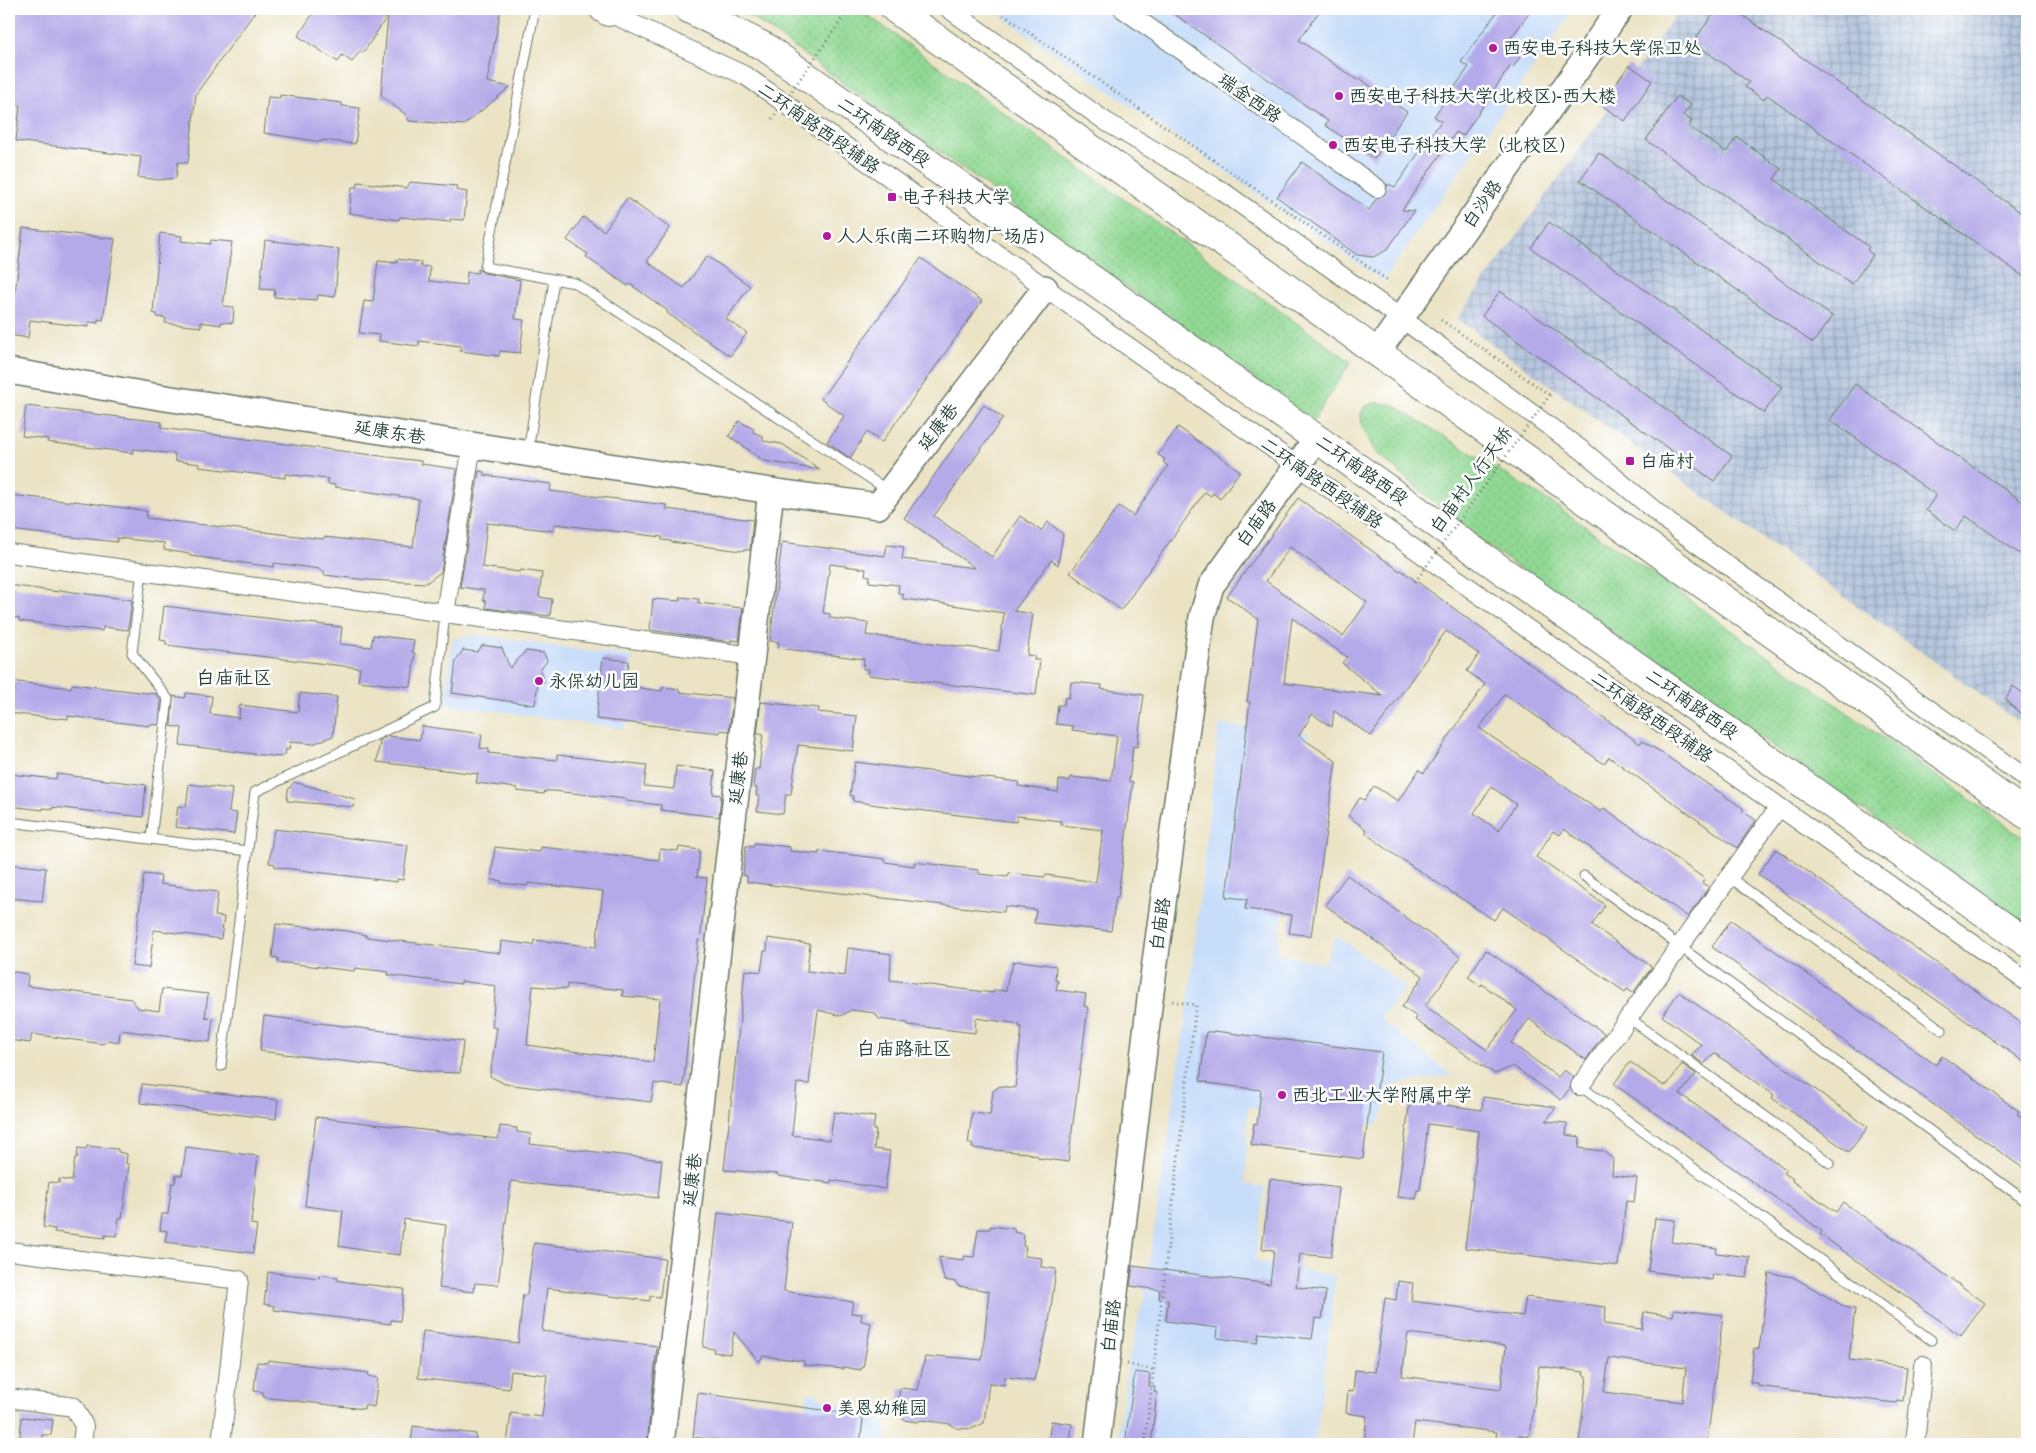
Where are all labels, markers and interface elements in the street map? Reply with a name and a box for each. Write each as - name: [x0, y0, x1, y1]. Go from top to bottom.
- place label: 西安电子科技大学保卫处: [1503, 38, 1701, 63]
- marker: 西安电子科技大学保卫处: [1487, 42, 1499, 54]
- street label: 瑞金西路: [1212, 69, 1285, 131]
- street label: 二环南路西段辅路: [754, 78, 884, 178]
- place label: 西安电子科技大学(北校区)-西大楼: [1349, 86, 1616, 111]
- marker: 西安电子科技大学(北校区)-西大楼: [1333, 90, 1345, 102]
- street label: 二环南路西段: [834, 92, 934, 172]
- place label: 西安电子科技大学（北校区）: [1343, 135, 1577, 160]
- marker: 西安电子科技大学（北校区）: [1327, 139, 1339, 151]
- street label: 白沙路: [1458, 176, 1510, 235]
- place label: 电子科技大学: [902, 187, 1010, 212]
- marker: 电子科技大学: [886, 191, 898, 203]
- place label: 人人乐(南二环购物广场店): [837, 226, 1044, 251]
- marker: 人人乐(南二环购物广场店): [821, 230, 833, 242]
- street label: 延康巷: [914, 399, 966, 458]
- street label: 延康东巷: [352, 416, 427, 452]
- street label: 白庙村人行天桥: [1426, 423, 1520, 540]
- street label: 二环南路西段: [1309, 431, 1412, 513]
- street label: 二环南路西段辅路: [1254, 434, 1387, 537]
- place label: 白庙村: [1640, 451, 1694, 476]
- marker: 白庙村: [1624, 455, 1636, 467]
- street label: 白庙路: [1232, 495, 1284, 554]
- street label: 二环南路西段: [1639, 665, 1742, 747]
- district label: 白庙社区: [196, 667, 272, 694]
- street label: 二环南路西段辅路: [1584, 668, 1717, 771]
- place label: 永保幼儿园: [549, 671, 639, 696]
- marker: 永保幼儿园: [533, 675, 545, 687]
- street label: 延康巷: [725, 750, 756, 807]
- street label: 白庙路: [1146, 896, 1179, 953]
- district label: 白庙路社区: [856, 1038, 952, 1065]
- place label: 西北工业大学附属中学: [1292, 1085, 1472, 1110]
- marker: 西北工业大学附属中学: [1276, 1089, 1288, 1101]
- street label: 延康巷: [679, 1152, 710, 1209]
- street label: 白庙路: [1098, 1298, 1129, 1355]
- place label: 美恩幼稚园: [837, 1398, 927, 1423]
- marker: 美恩幼稚园: [821, 1402, 833, 1414]

